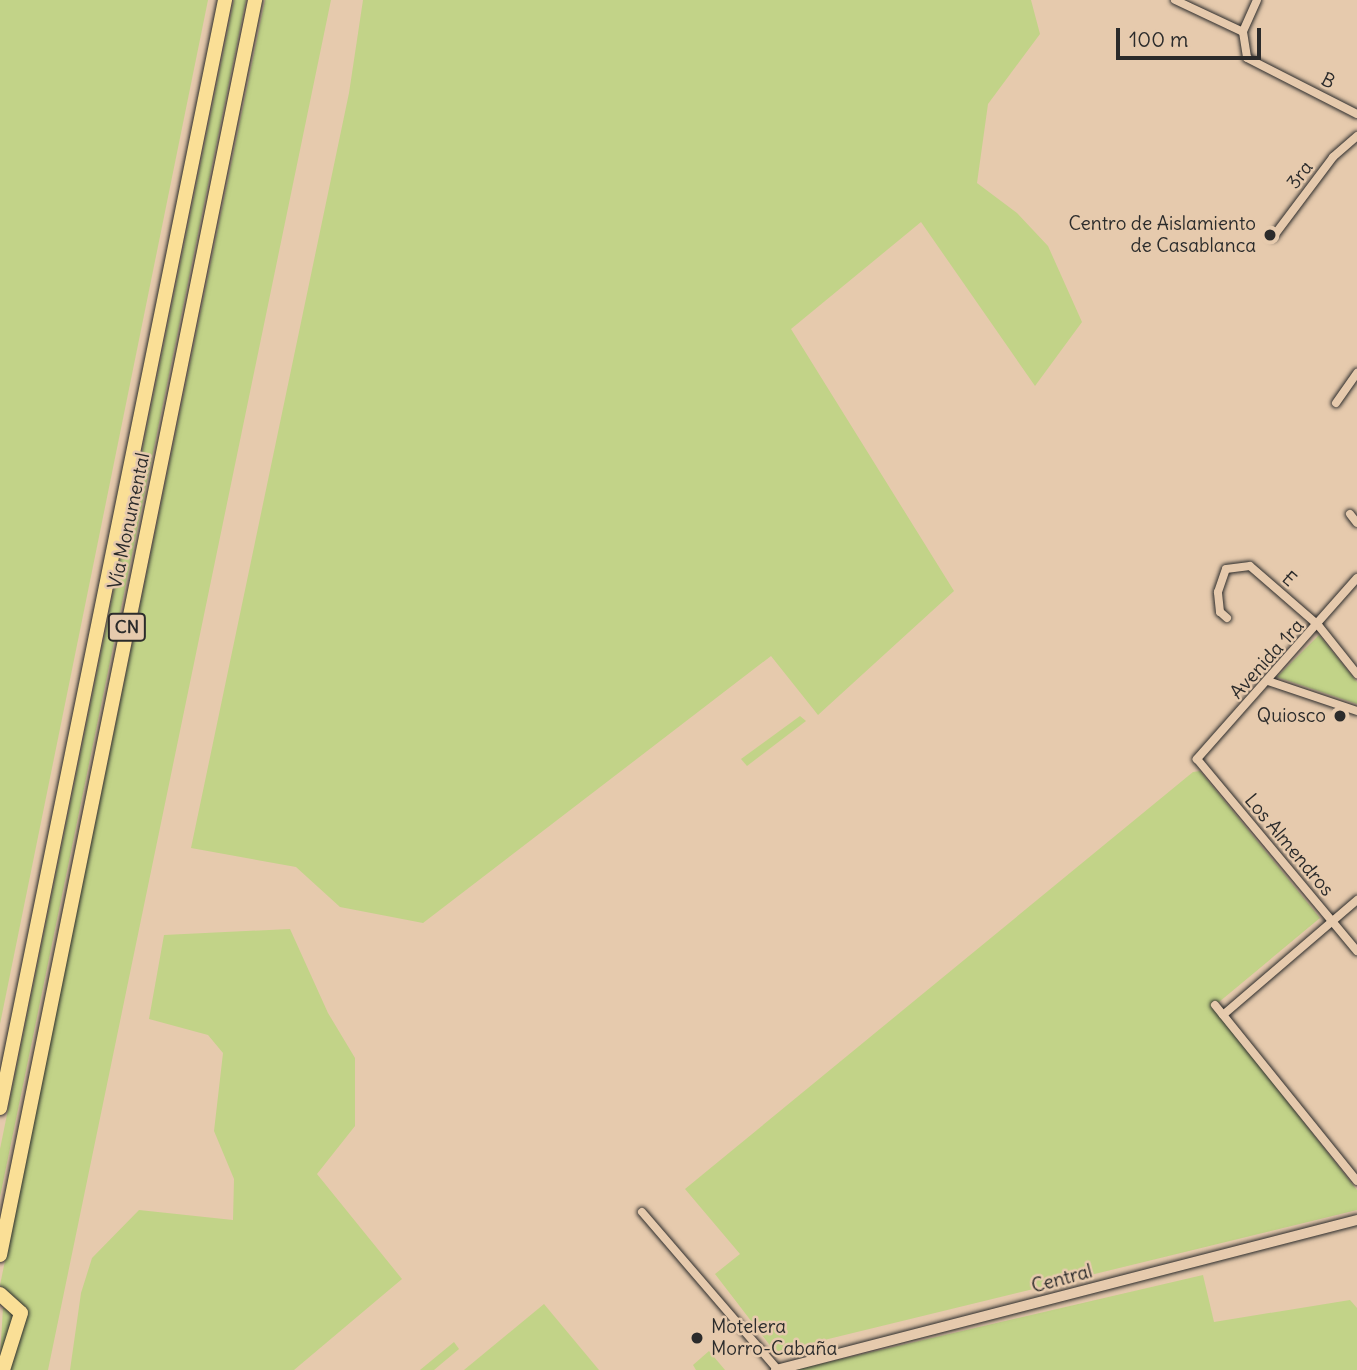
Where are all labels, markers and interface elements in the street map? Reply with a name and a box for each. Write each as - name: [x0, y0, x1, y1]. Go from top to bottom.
- scale bar: [1119, 14, 1264, 58]
- text: 100 m: [1129, 26, 1188, 53]
- street label: B: [1317, 68, 1339, 94]
- street label: 3ra: [1282, 156, 1318, 194]
- place label: Centro de Aislamiento de Casablanca: [1069, 213, 1256, 257]
- marker: Centro de Aislamiento de Casablanca: [1262, 227, 1278, 243]
- street label: Vía Monumental: [103, 451, 155, 591]
- street label: E: [1277, 567, 1301, 591]
- road number: CN: [108, 612, 146, 642]
- street label: Avenida 1ra: [1225, 614, 1309, 704]
- place label: Quiosco: [1257, 705, 1326, 727]
- marker: Quiosco: [1332, 708, 1348, 724]
- street label: Los Almendros: [1240, 789, 1338, 901]
- street label: Central: [1029, 1260, 1095, 1298]
- place label: Motelera Morro-Cabaña: [711, 1316, 837, 1360]
- marker: Motelera Morro-Cabaña: [689, 1330, 705, 1346]

